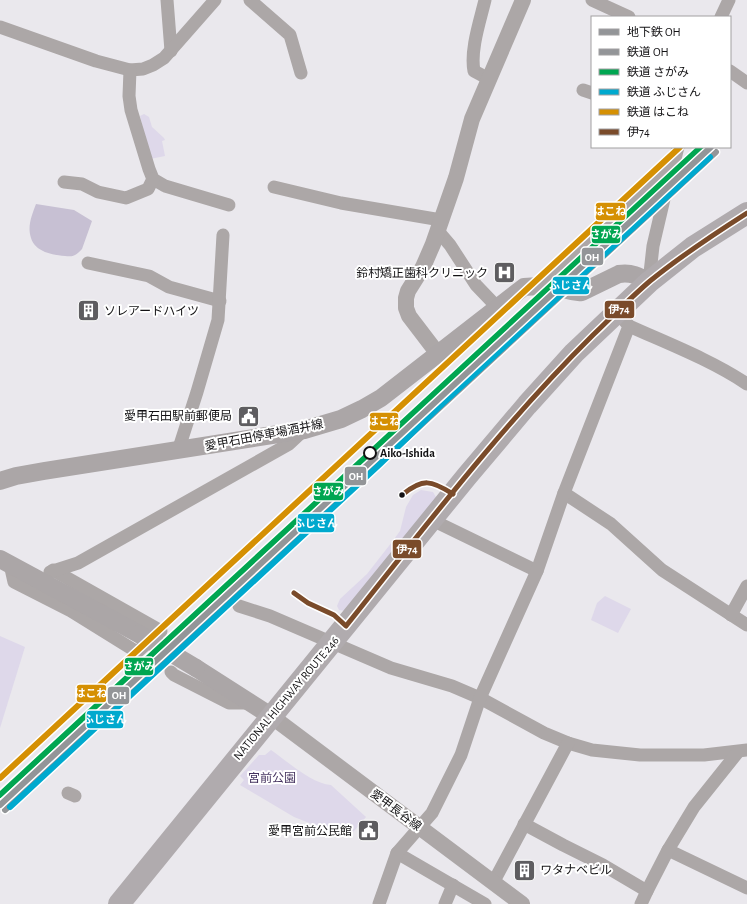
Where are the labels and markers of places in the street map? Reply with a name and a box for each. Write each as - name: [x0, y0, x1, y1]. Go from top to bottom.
- hospital icon: 鈴村矯正歯科クリニック: [491, 260, 517, 286]
- place label: 鈴村矯正歯科クリニック: [356, 266, 488, 279]
- building icon: ソレアードハイツ: [75, 298, 101, 324]
- place label: ソレアードハイツ: [104, 305, 199, 317]
- public building icon: 愛甲石田駅前郵便局: [235, 403, 261, 429]
- place label: 愛甲石田駅前郵便局: [124, 409, 232, 422]
- marker: Aiko-Ishida: [363, 446, 377, 460]
- place label: Aiko-Ishida: [380, 447, 435, 459]
- unlabelled marker: [397, 490, 407, 500]
- public building icon: 愛甲宮前公民館: [355, 818, 381, 844]
- place label: 愛甲宮前公民館: [268, 824, 352, 837]
- building icon: ワタナベビル: [511, 857, 537, 883]
- place label: ワタナベビル: [540, 864, 612, 876]

